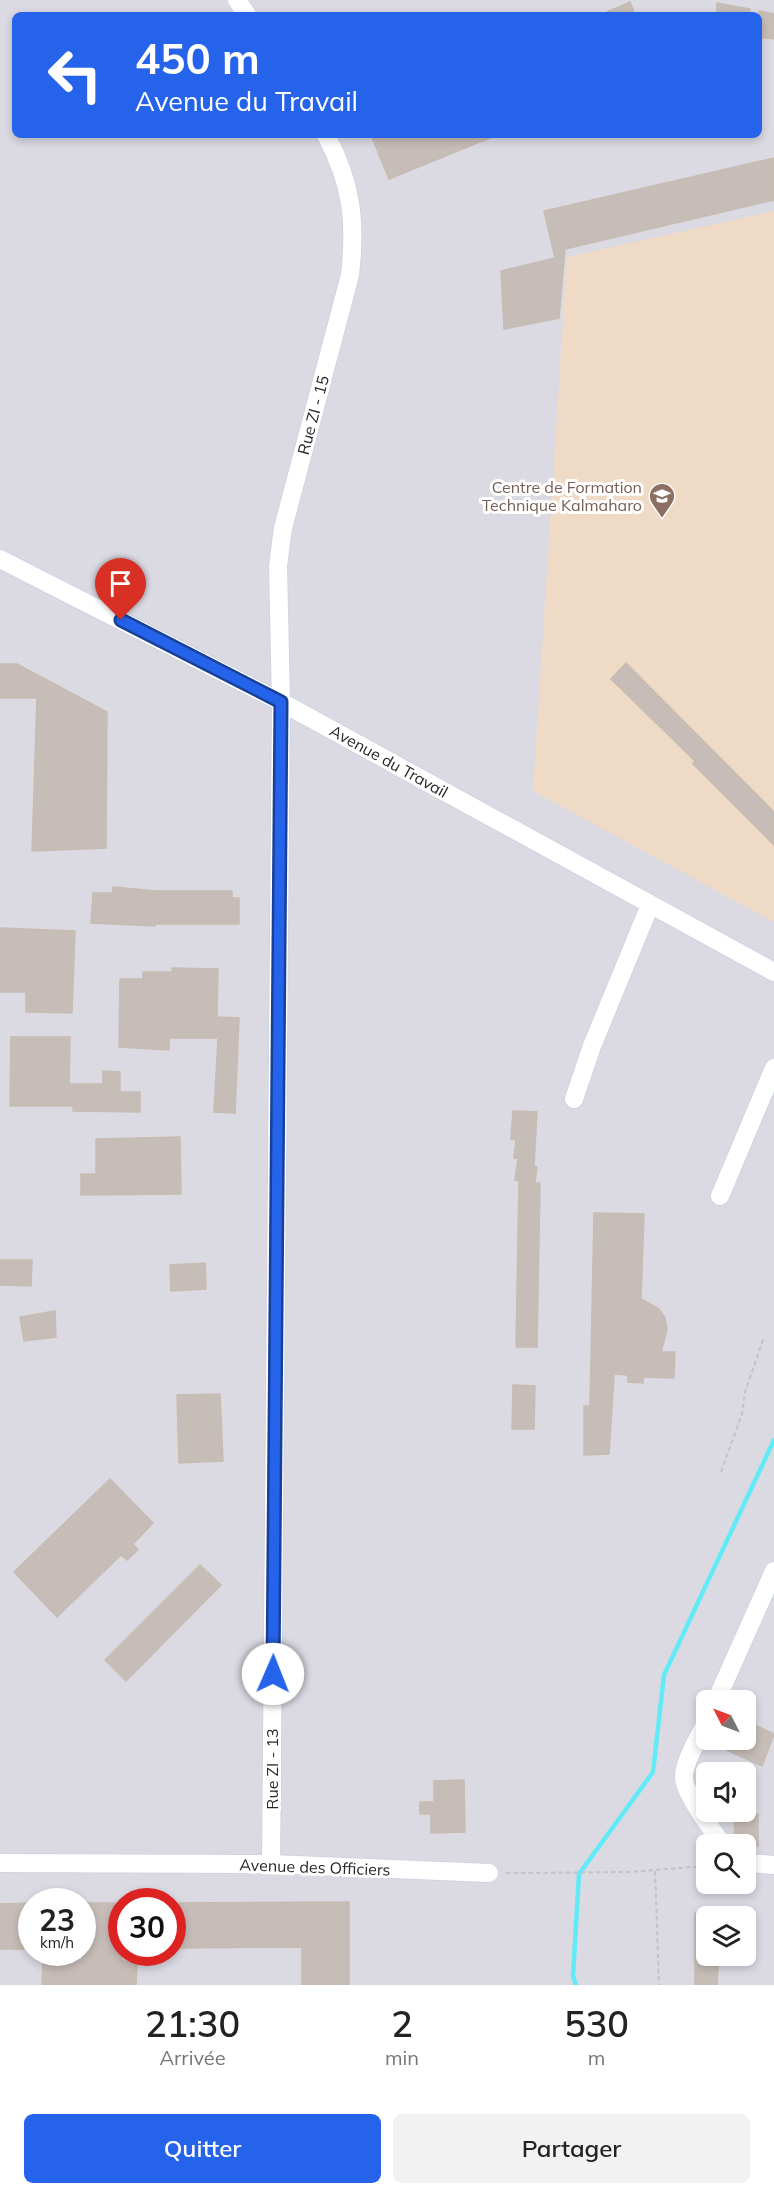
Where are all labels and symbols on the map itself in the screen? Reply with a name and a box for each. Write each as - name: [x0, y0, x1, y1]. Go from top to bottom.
- street label: Rue ZI - 15: [293, 373, 333, 457]
- place label: Centre de Formation Technique Kalmaharo: [482, 477, 642, 515]
- school or university icon: Centre de Formation Technique Kalmaharo: [647, 481, 677, 519]
- pin: [95, 558, 146, 620]
- street label: Avenue du Travail: [326, 720, 452, 802]
- position arrow: [241, 1642, 305, 1706]
- north arrow: [696, 1690, 756, 1750]
- street label: Rue ZI - 13: [262, 1728, 282, 1810]
- street label: Avenue des Officiers: [239, 1854, 391, 1880]
- speed limit sign: 30: [108, 1888, 186, 1966]

